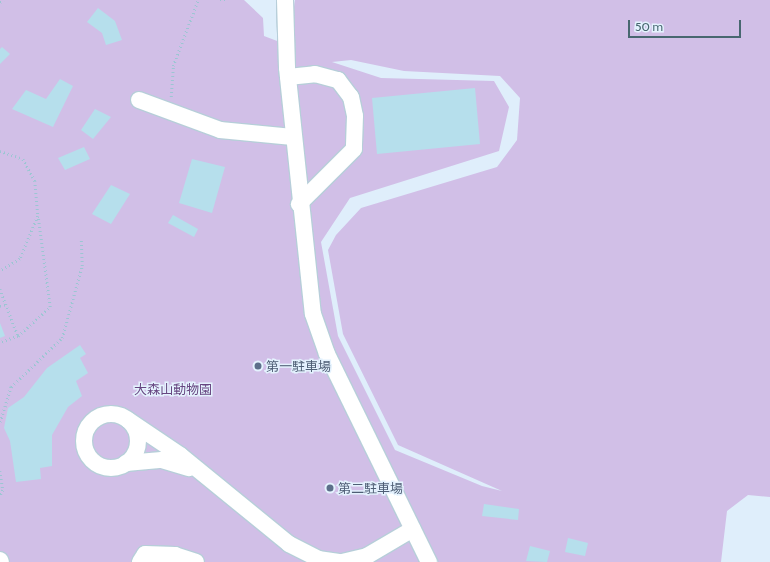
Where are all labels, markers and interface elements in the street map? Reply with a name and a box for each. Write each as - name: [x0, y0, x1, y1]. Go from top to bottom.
- scale bar: [630, 12, 743, 38]
- text: 50 m: [635, 19, 663, 34]
- place label: 第一駐車場: [266, 358, 331, 374]
- marker: 第一駐車場: [253, 361, 263, 371]
- park label: 大森山動物園: [134, 381, 212, 397]
- place label: 第二駐車場: [338, 480, 403, 496]
- marker: 第二駐車場: [325, 483, 335, 493]

